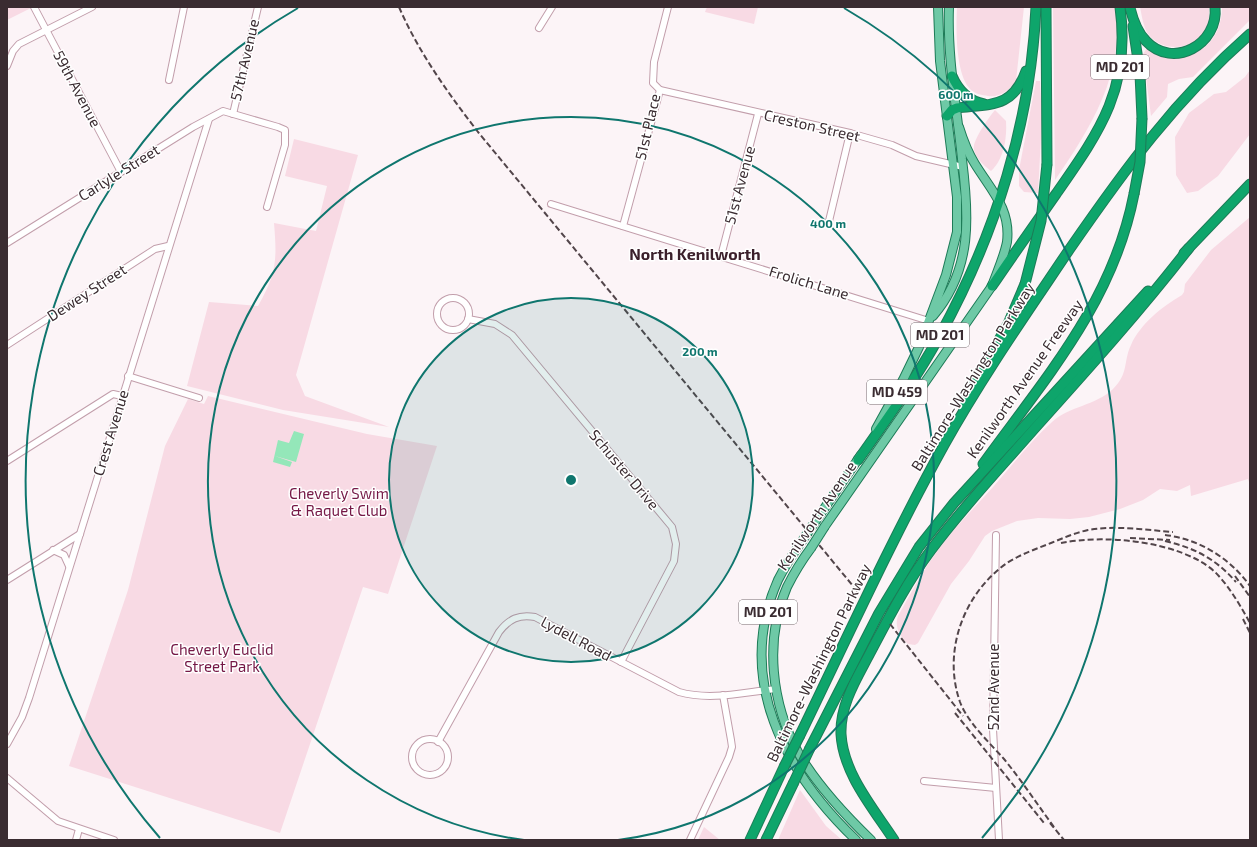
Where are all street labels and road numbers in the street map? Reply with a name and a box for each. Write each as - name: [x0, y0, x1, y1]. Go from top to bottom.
- street label: 57th Avenue: [226, 17, 262, 102]
- street label: 59th Avenue: [50, 47, 106, 130]
- road number: MD 201: [1091, 55, 1149, 79]
- street label: 51st Place: [631, 92, 663, 162]
- street label: Creston Street: [762, 105, 862, 145]
- street label: Carlyle Street: [75, 140, 163, 204]
- street label: 51st Avenue: [720, 143, 758, 226]
- street label: Dewey Street: [43, 260, 130, 324]
- street label: Frolich Lane: [767, 261, 851, 303]
- street label: Baltimore-Washington Parkway: [907, 279, 1038, 474]
- street label: Kenilworth Avenue Freeway: [962, 296, 1086, 461]
- road number: MD 201: [911, 323, 969, 347]
- road number: MD 459: [867, 380, 927, 404]
- street label: Crest Avenue: [88, 388, 132, 478]
- street label: Schuster Drive: [586, 426, 663, 513]
- street label: Kenilworth Avenue: [773, 457, 859, 574]
- street label: Baltimore-Washington Parkway: [762, 560, 874, 765]
- road number: MD 201: [739, 600, 797, 624]
- street label: Lydell Road: [538, 612, 615, 664]
- street label: 52nd Avenue: [984, 643, 1002, 731]

